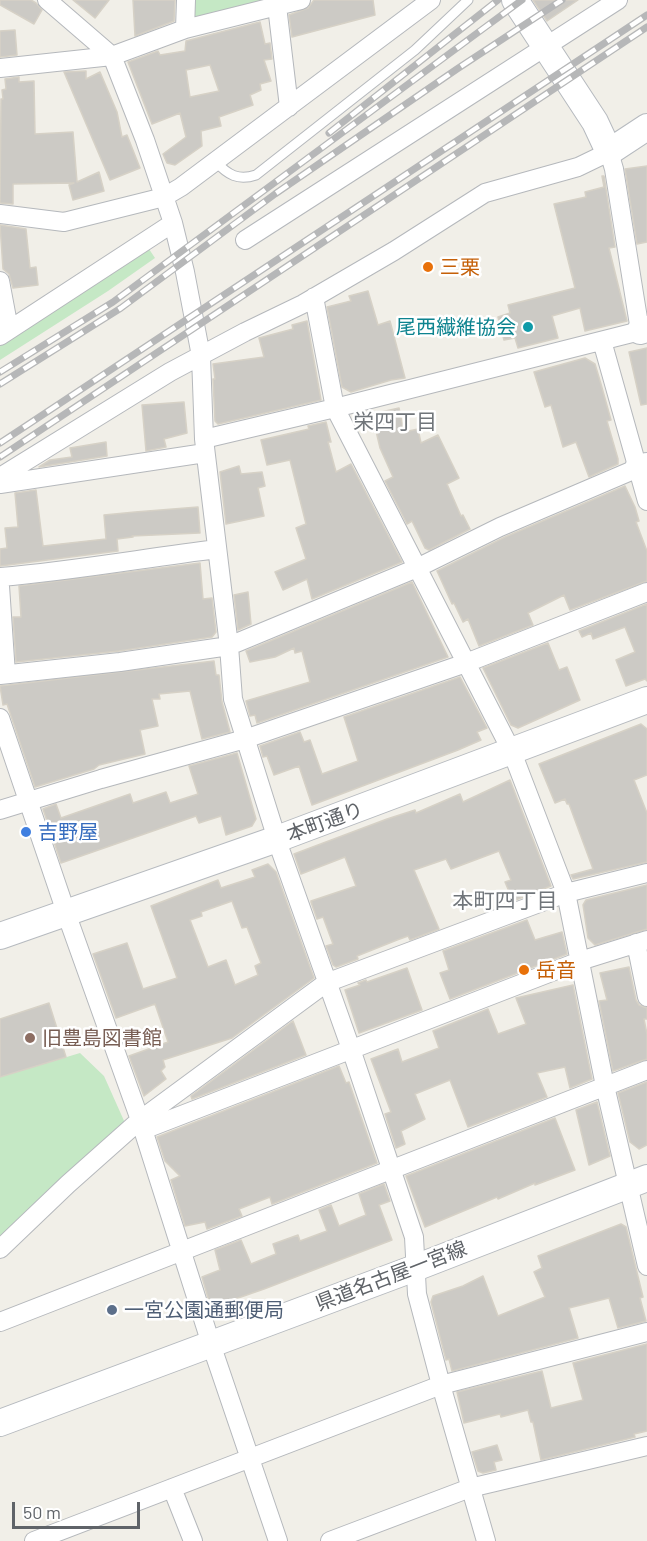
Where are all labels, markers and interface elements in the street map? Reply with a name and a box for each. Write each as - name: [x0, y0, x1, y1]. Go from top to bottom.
- place label: 三栗: [440, 255, 480, 279]
- marker: 三栗: [421, 260, 435, 274]
- place label: 尾西繊維協会: [396, 315, 516, 339]
- marker: 尾西繊維協会: [521, 320, 535, 334]
- district label: 栄四丁目: [353, 409, 437, 435]
- street label: 本町通り: [283, 797, 367, 847]
- place label: 吉野屋: [38, 820, 98, 844]
- marker: 吉野屋: [19, 825, 33, 839]
- district label: 本町四丁目: [453, 888, 557, 914]
- place label: 岳音: [536, 958, 576, 982]
- marker: 岳音: [517, 963, 531, 977]
- place label: 旧豊島図書館: [42, 1026, 162, 1050]
- marker: 旧豊島図書館: [23, 1031, 37, 1045]
- street label: 県道名古屋一宮線: [312, 1236, 470, 1316]
- place label: 一宮公園通郵便局: [124, 1298, 284, 1322]
- marker: 一宮公園通郵便局: [105, 1303, 119, 1317]
- scale bar: [15, 1490, 142, 1528]
- text: 50 m: [23, 1501, 61, 1523]

